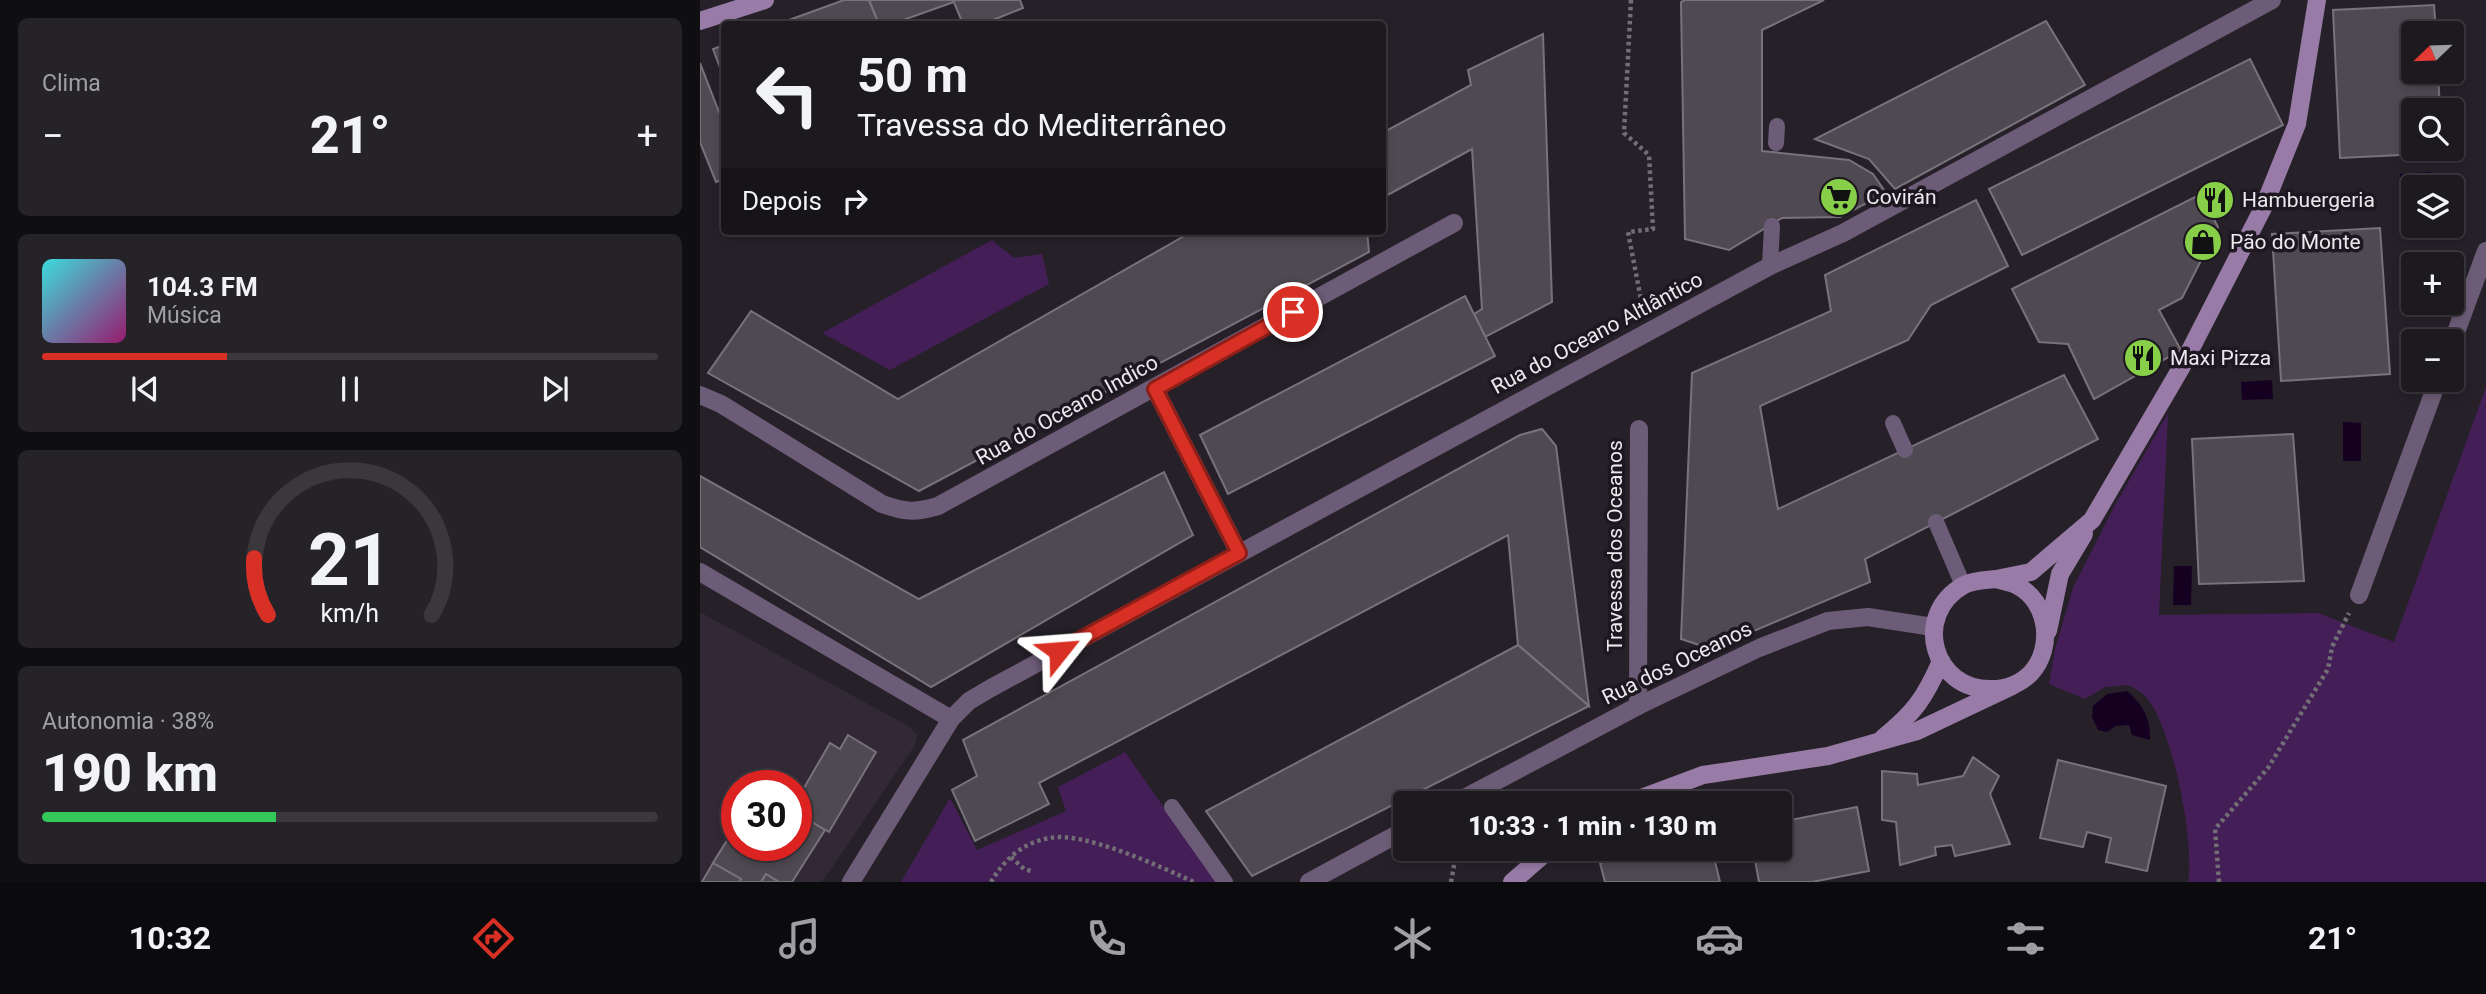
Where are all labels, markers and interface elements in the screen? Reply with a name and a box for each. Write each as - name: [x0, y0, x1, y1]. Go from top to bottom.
- north arrow: [2401, 21, 2464, 84]
- map controls: [2401, 21, 2464, 392]
- text: 50 m: [857, 47, 968, 104]
- icon: left: [742, 49, 833, 140]
- text: Clima: [42, 70, 101, 97]
- button: search: [2401, 98, 2464, 161]
- text: 21°: [310, 105, 390, 166]
- text: Travessa do Mediterrâneo: [857, 106, 1227, 144]
- text: −: [42, 114, 64, 158]
- text: +: [636, 114, 658, 158]
- button: layers: [2401, 175, 2464, 238]
- supermarket icon: Covirán: [1818, 176, 1860, 218]
- restaurant icon: Hambuergeria: [2194, 179, 2236, 221]
- icon: right: [836, 182, 874, 220]
- place label: Covirán: [1866, 185, 1937, 209]
- text: Depois: [742, 186, 822, 216]
- place label: Hambuergeria: [2242, 188, 2375, 212]
- shop icon: Pão do Monte: [2182, 221, 2224, 263]
- place label: Pão do Monte: [2230, 230, 2361, 254]
- button: +: [2401, 252, 2464, 315]
- street label: Rua do Oceano Altlântico: [1487, 267, 1707, 399]
- text: 104.3 FM: [147, 272, 258, 302]
- pin: [1263, 282, 1323, 342]
- icon: arrive: [1274, 293, 1312, 331]
- text: Música: [147, 302, 222, 329]
- button: −: [2401, 329, 2464, 392]
- restaurant icon: Maxi Pizza: [2122, 337, 2164, 379]
- place label: Maxi Pizza: [2170, 346, 2271, 370]
- street label: Rua do Oceano Indico: [972, 350, 1162, 470]
- icon: previous: [126, 370, 164, 408]
- icon: pause: [331, 370, 369, 408]
- icon: next: [536, 370, 574, 408]
- street label: Travessa dos Oceanos: [1603, 440, 1627, 652]
- text: 21: [308, 517, 392, 603]
- text: km/h: [321, 599, 379, 628]
- position arrow: [1022, 614, 1096, 688]
- street label: Rua dos Oceanos: [1598, 616, 1756, 710]
- text: Autonomia · 38%: [42, 708, 214, 735]
- text: 190 km: [42, 743, 218, 804]
- speed limit sign: 30: [721, 770, 812, 861]
- text: 10:33 · 1 min · 130 m: [1468, 811, 1717, 841]
- icon: directions: [469, 914, 518, 963]
- icon: music: [775, 914, 824, 963]
- icon: phone: [1082, 914, 1131, 963]
- icon: climate: [1388, 914, 1437, 963]
- icon: car: [1695, 914, 1744, 963]
- icon: filters: [2001, 914, 2050, 963]
- text: 10:32: [129, 919, 211, 957]
- text: 21°: [2308, 919, 2357, 957]

